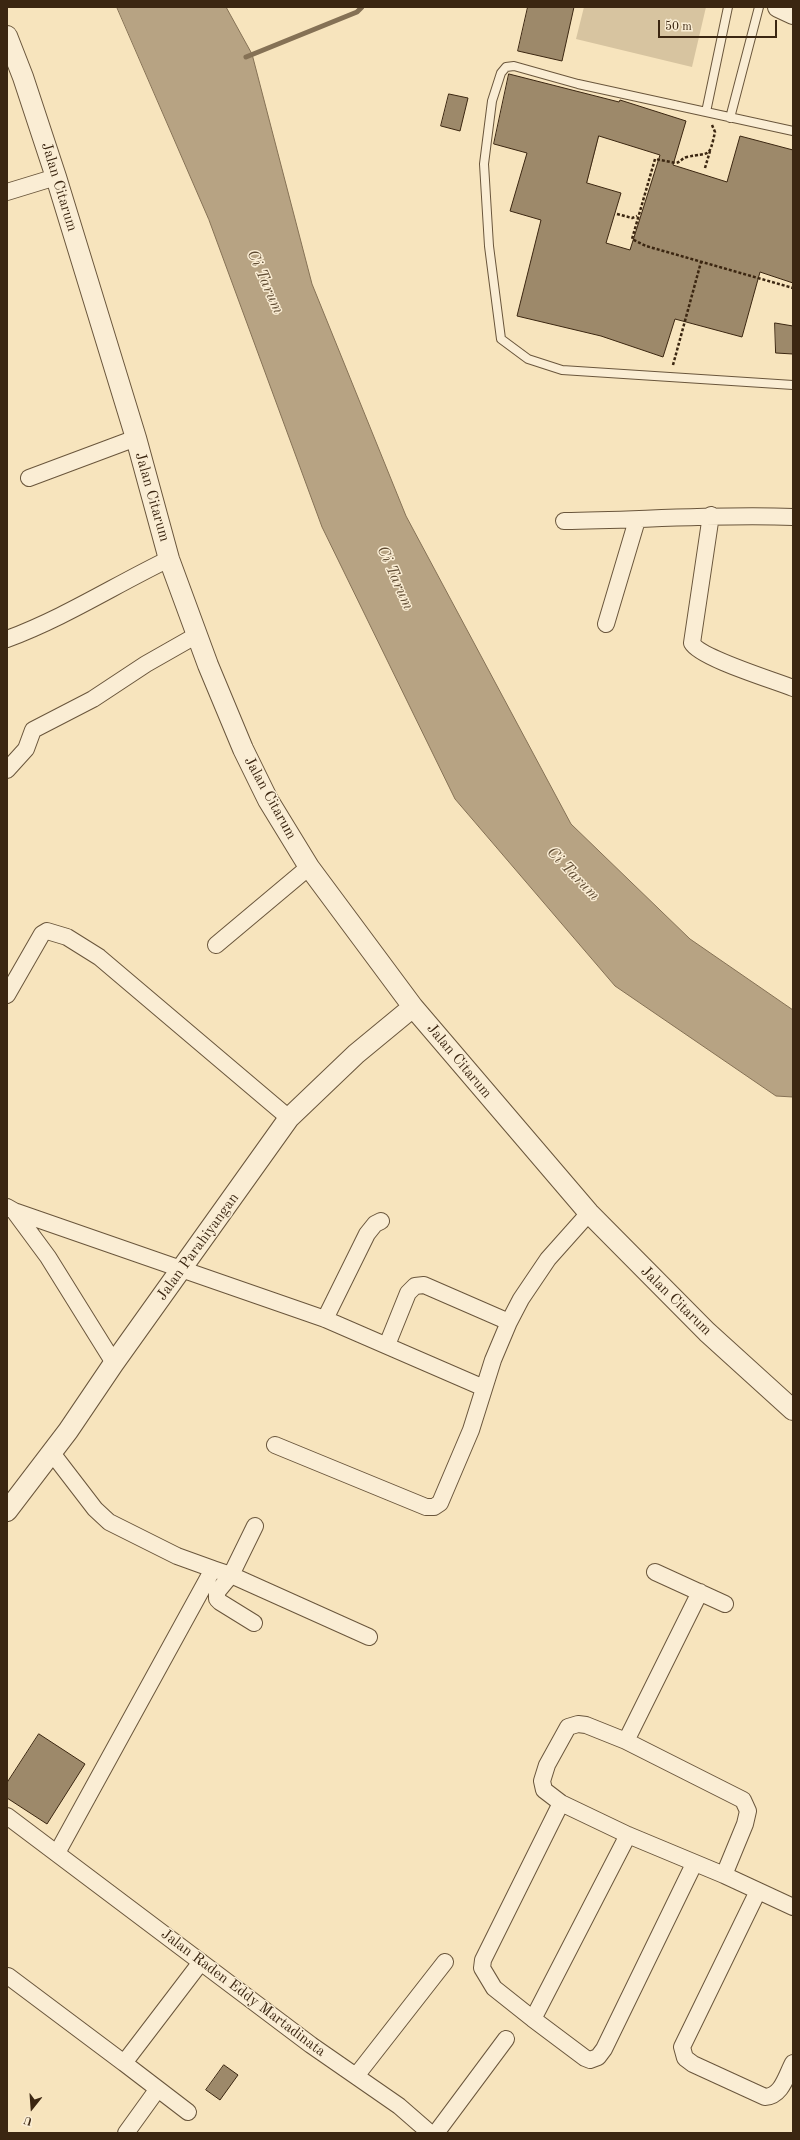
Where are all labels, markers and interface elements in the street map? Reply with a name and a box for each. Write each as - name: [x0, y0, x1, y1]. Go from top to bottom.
- scale bar: [660, 12, 779, 38]
- text: 50 m: [665, 21, 692, 33]
- street label: Jalan Citarum: [37, 140, 81, 234]
- water label: Ci Tarum: [242, 247, 288, 317]
- street label: Jalan Citarum: [131, 450, 173, 544]
- water label: Ci Tarum: [372, 543, 418, 613]
- street label: Jalan Citarum: [240, 753, 300, 843]
- water label: Ci Tarum: [542, 843, 604, 905]
- street label: Jalan Citarum: [423, 1020, 495, 1102]
- street label: Jalan Parahiyangan: [153, 1190, 243, 1304]
- street label: Jalan Citarum: [637, 1263, 715, 1339]
- street label: Jalan Raden Eddy Martadinata: [157, 1925, 329, 2061]
- north arrow: [12, 2088, 52, 2128]
- text: U: [23, 2113, 34, 2126]

